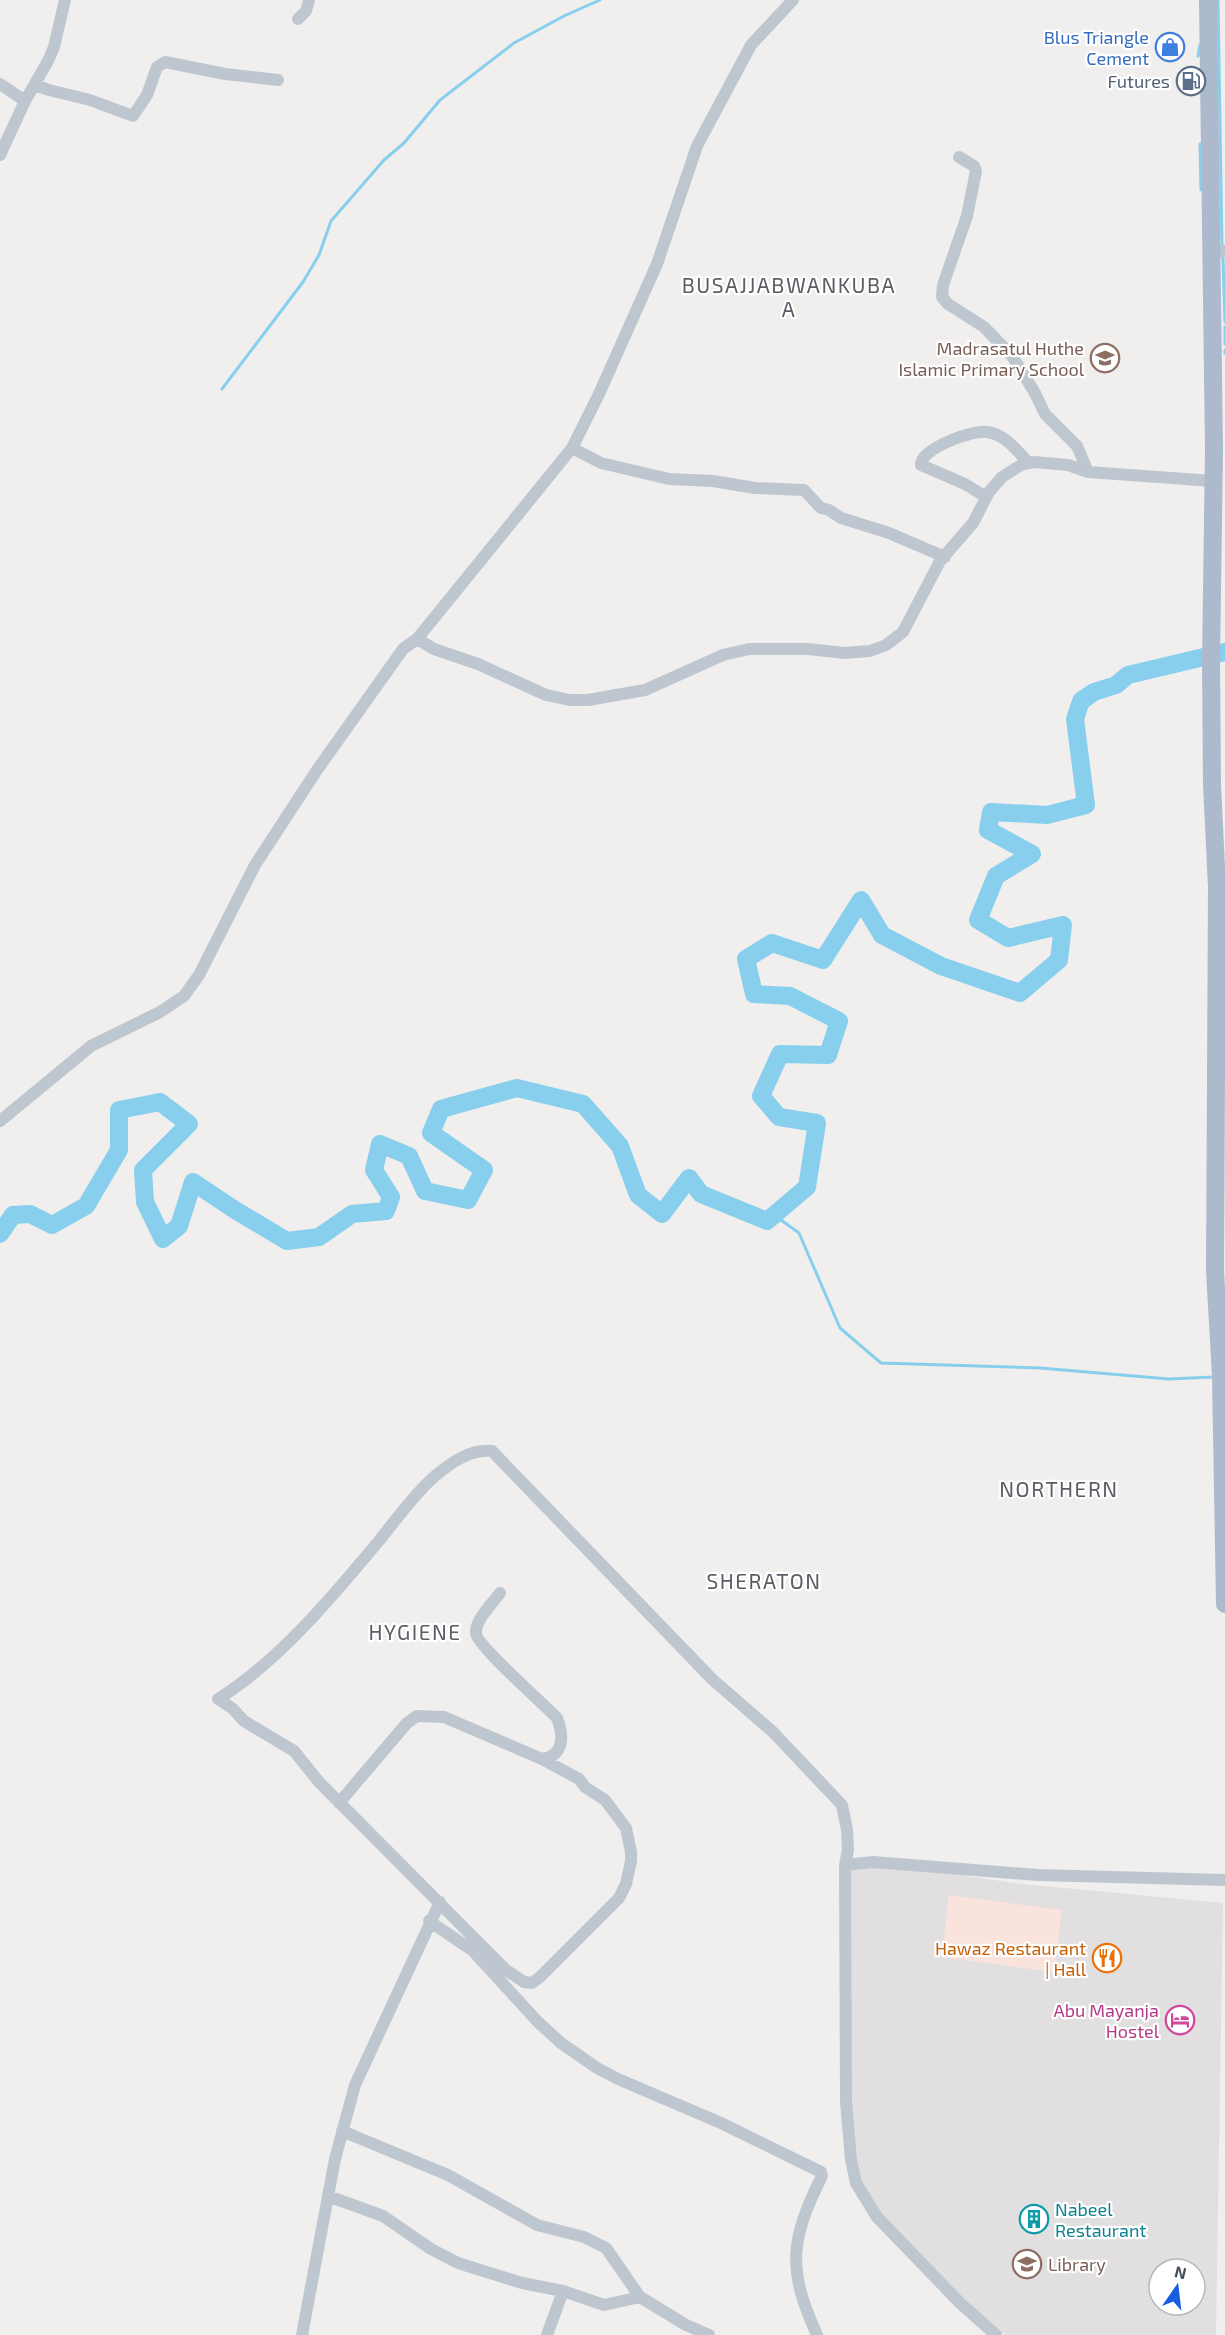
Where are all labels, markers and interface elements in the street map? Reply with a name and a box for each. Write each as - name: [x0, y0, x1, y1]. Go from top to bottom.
- place label: Blus Triangle Cement: [1044, 26, 1149, 69]
- shop icon: Blus Triangle Cement: [1154, 31, 1186, 63]
- fuel station icon: Futures: [1175, 65, 1207, 97]
- place label: Futures: [1107, 70, 1170, 92]
- district label: BUSAJJABWANKUBA A: [682, 272, 896, 321]
- place label: Madrasatul Huthe Islamic Primary School: [898, 337, 1085, 380]
- school or university icon: Madrasatul Huthe Islamic Primary School: [1089, 342, 1121, 374]
- district label: NORTHERN: [999, 1476, 1119, 1501]
- district label: SHERATON: [706, 1568, 822, 1593]
- district label: HYGIENE: [368, 1619, 462, 1644]
- place label: Hawaz Restaurant | Hall: [935, 1937, 1087, 1980]
- restaurant icon: Hawaz Restaurant | Hall: [1091, 1942, 1123, 1974]
- place label: Abu Mayanja Hostel: [1053, 1999, 1160, 2042]
- hotel icon: Abu Mayanja Hostel: [1164, 2004, 1196, 2036]
- place label: Nabeel Restaurant: [1055, 2198, 1146, 2241]
- building icon: Nabeel Restaurant: [1018, 2203, 1050, 2235]
- school or university icon: Library: [1011, 2248, 1043, 2280]
- place label: Library: [1048, 2253, 1106, 2275]
- north arrow: [1147, 2257, 1207, 2317]
- text: N: [1173, 2261, 1189, 2283]

